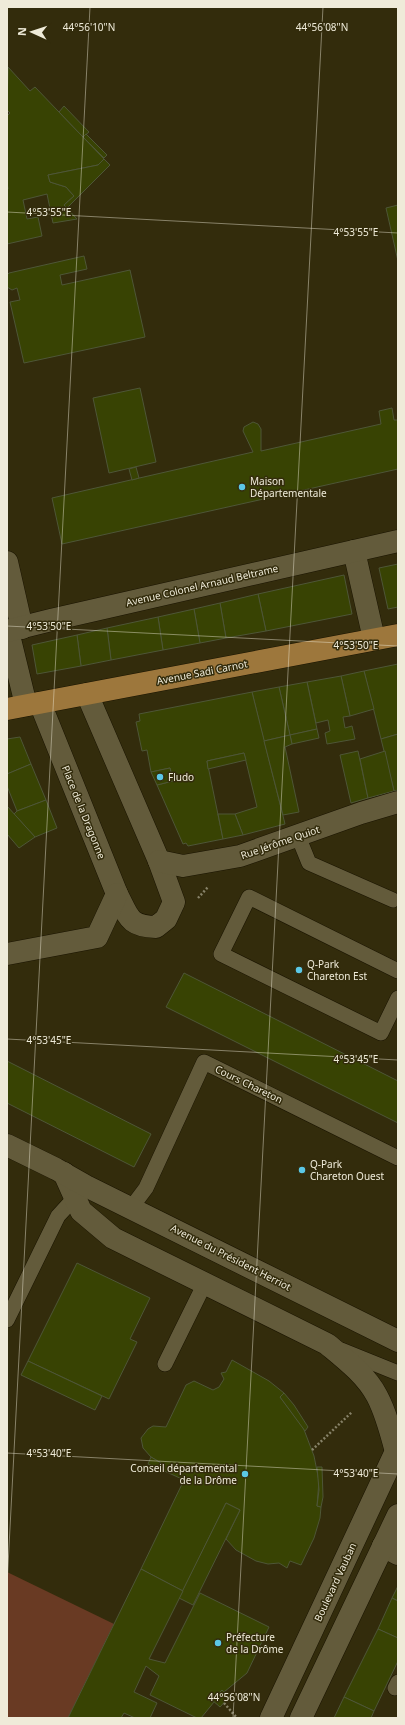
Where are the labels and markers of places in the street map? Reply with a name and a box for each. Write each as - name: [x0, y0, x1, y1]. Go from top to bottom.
- place label: Maison Départementale: [250, 474, 327, 500]
- marker: Maison Départementale: [237, 482, 247, 492]
- place label: Fludo: [168, 770, 194, 784]
- marker: Fludo: [155, 772, 165, 782]
- place label: Q-Park Chareton Est: [307, 957, 367, 983]
- marker: Q-Park Chareton Est: [294, 965, 304, 975]
- place label: Q-Park Chareton Ouest: [310, 1157, 385, 1183]
- marker: Q-Park Chareton Ouest: [297, 1165, 307, 1175]
- place label: Conseil départemental de la Drôme: [130, 1461, 237, 1487]
- marker: Conseil départemental de la Drôme: [240, 1469, 250, 1479]
- place label: Préfecture de la Drôme: [226, 1630, 284, 1656]
- marker: Préfecture de la Drôme: [213, 1638, 223, 1648]

